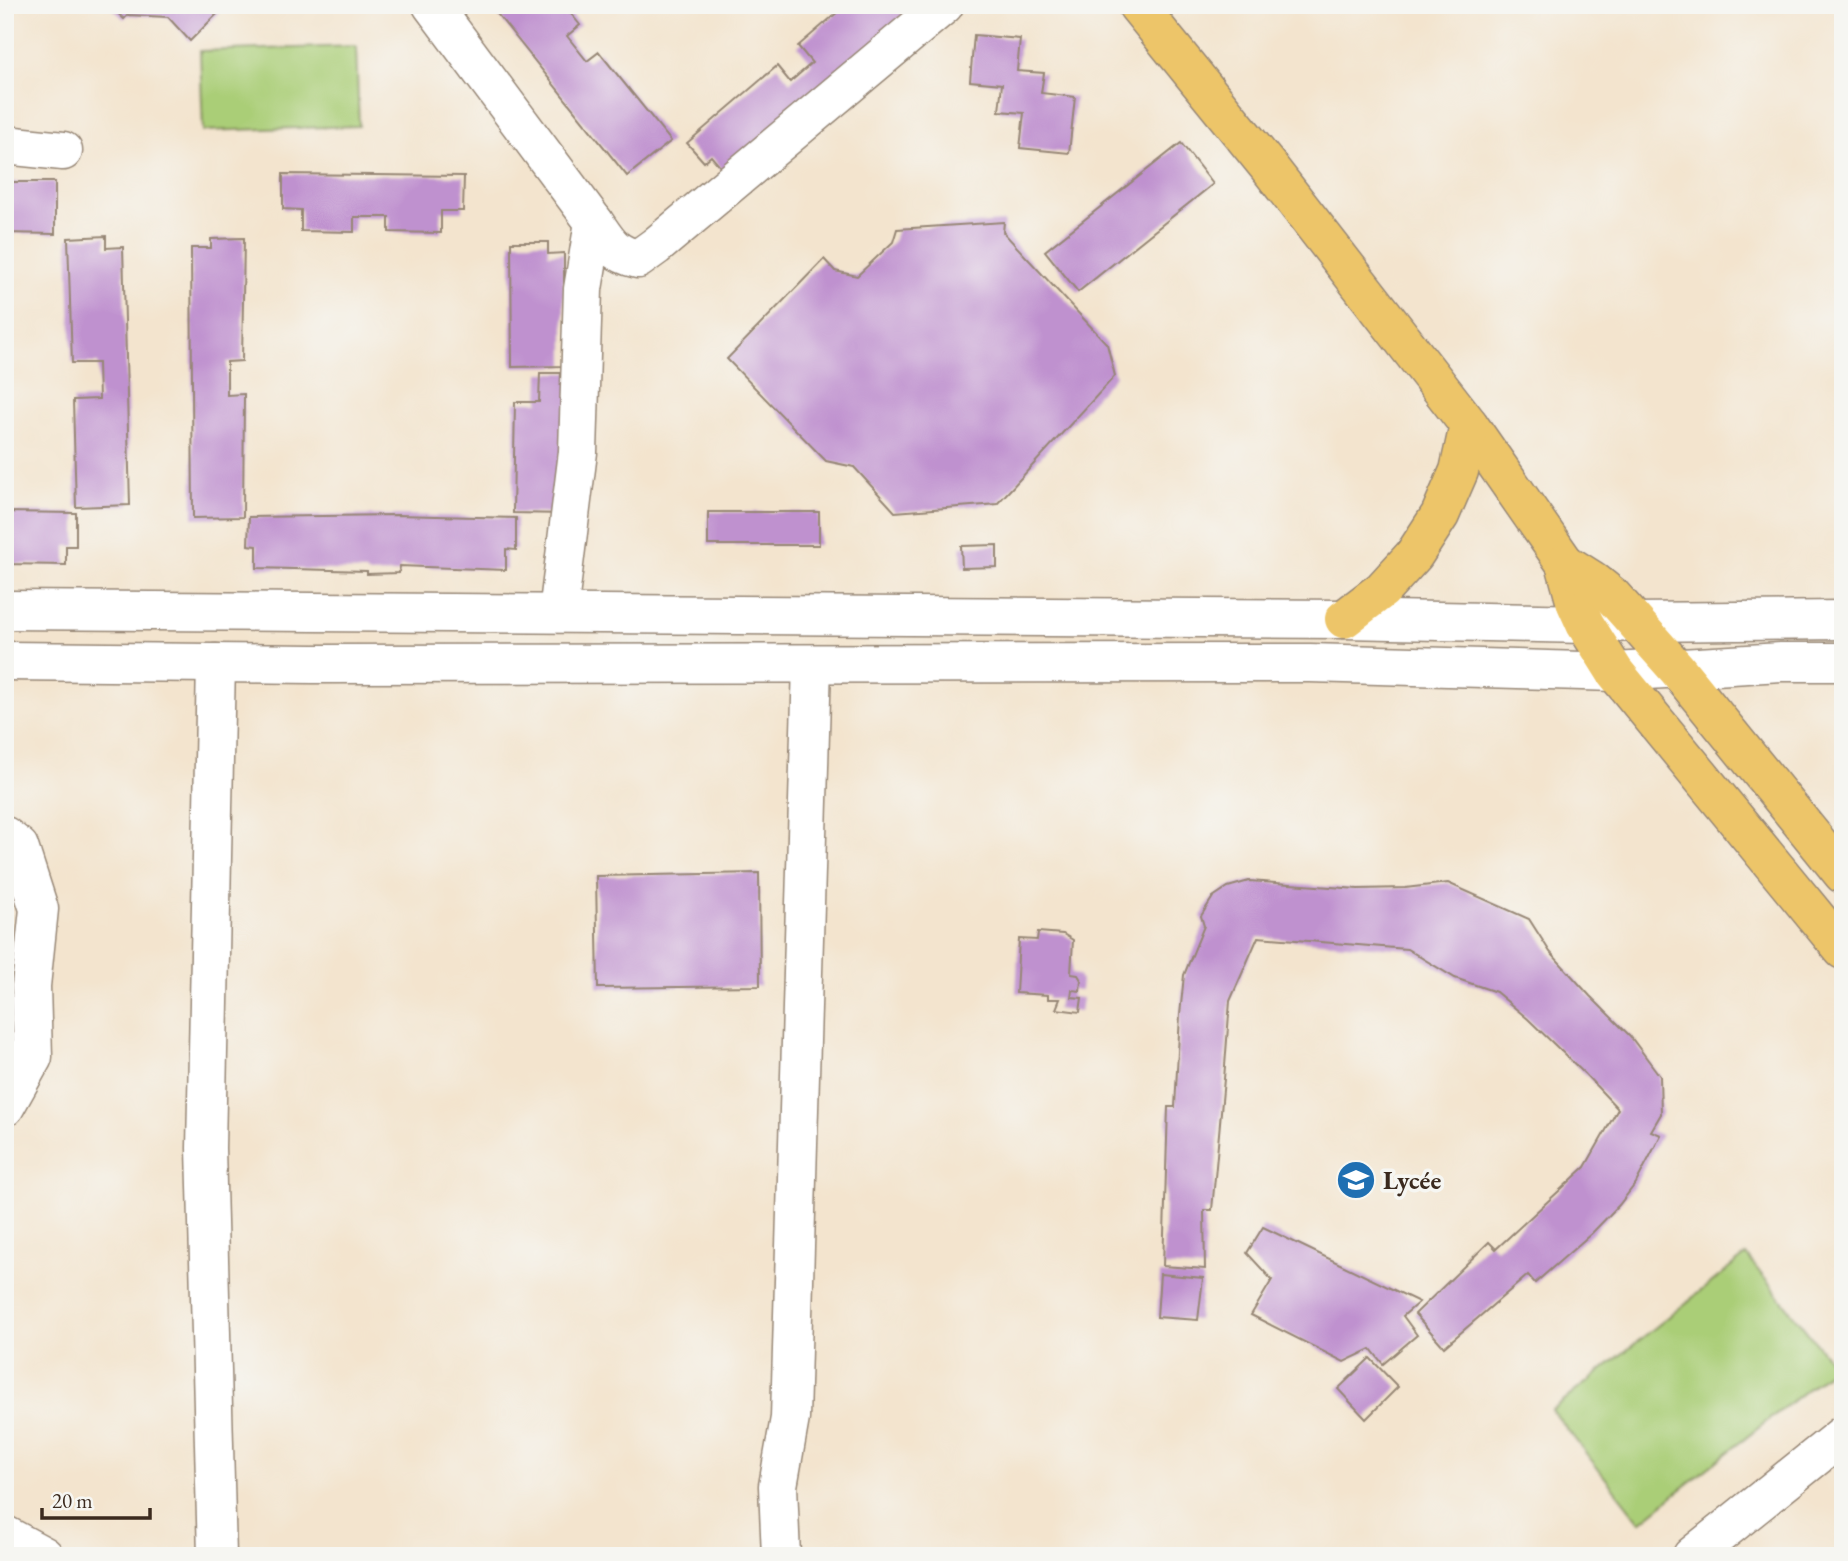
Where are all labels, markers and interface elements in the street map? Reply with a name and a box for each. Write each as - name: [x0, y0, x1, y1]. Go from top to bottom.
- school or university icon: Lycée: [1335, 1159, 1377, 1201]
- place label: Lycée: [1383, 1163, 1441, 1197]
- scale bar: [42, 1477, 150, 1521]
- text: 20 m: [52, 1487, 93, 1514]

